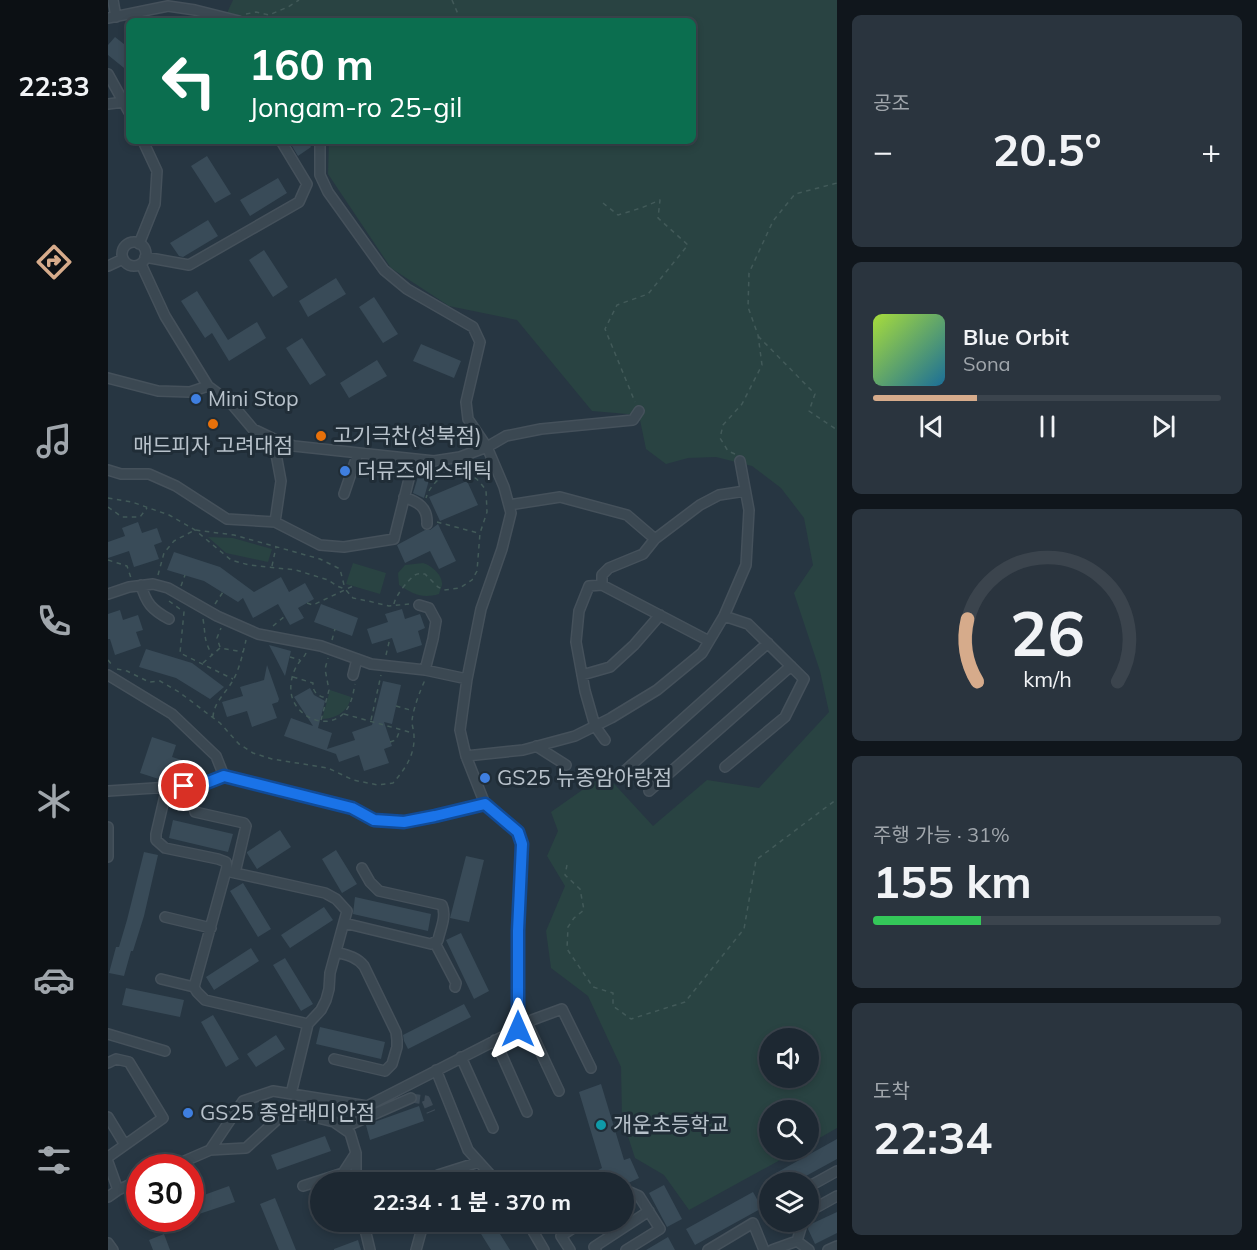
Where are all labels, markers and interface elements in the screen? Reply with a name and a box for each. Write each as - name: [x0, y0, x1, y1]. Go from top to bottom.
- text: 160 m: [249, 38, 374, 91]
- icon: left: [150, 42, 228, 120]
- text: 22:33: [18, 69, 90, 103]
- text: Jongam-ro 25-gil: [249, 90, 462, 124]
- text: 공조: [873, 90, 910, 115]
- text: 20.5°: [992, 121, 1102, 177]
- text: −: [873, 130, 893, 171]
- text: +: [1201, 130, 1221, 171]
- icon: directions: [33, 241, 75, 283]
- text: Blue Orbit: [963, 323, 1069, 351]
- text: Sona: [963, 351, 1011, 376]
- place label: Mini Stop: [208, 385, 299, 411]
- marker: Mini Stop: [189, 392, 203, 406]
- icon: previous: [915, 410, 948, 443]
- icon: pause: [1031, 410, 1064, 443]
- icon: next: [1147, 410, 1180, 443]
- marker: 매드피자 고려대점: [206, 417, 220, 431]
- icon: music: [33, 420, 75, 462]
- place label: 고기극찬(성북점): [333, 422, 482, 448]
- marker: 고기극찬(성북점): [314, 429, 328, 443]
- place label: 매드피자 고려대점: [133, 432, 293, 458]
- place label: 더뮤즈에스테틱: [357, 457, 492, 483]
- marker: 더뮤즈에스테틱: [338, 464, 352, 478]
- text: 26: [1010, 593, 1084, 672]
- icon: phone: [33, 600, 75, 642]
- text: km/h: [1023, 665, 1071, 692]
- pin: [158, 760, 209, 811]
- place label: GS25 뉴종암아랑점: [497, 764, 672, 790]
- icon: arrive: [167, 769, 200, 802]
- marker: GS25 뉴종암아랑점: [478, 771, 492, 785]
- icon: climate: [33, 780, 75, 822]
- text: 주행 가능 · 31%: [873, 822, 1010, 847]
- text: 155 km: [873, 853, 1032, 909]
- icon: car: [33, 959, 75, 1001]
- position arrow: [486, 997, 550, 1061]
- map controls: [759, 1028, 819, 1232]
- button: sound: [759, 1028, 819, 1088]
- text: 도착: [873, 1078, 910, 1103]
- place label: GS25 종암래미안점: [200, 1099, 375, 1125]
- button: search: [759, 1100, 819, 1160]
- marker: GS25 종암래미안점: [181, 1106, 195, 1120]
- text: 22:34: [873, 1109, 992, 1165]
- place label: 개운초등학교: [613, 1111, 729, 1137]
- marker: 개운초등학교: [594, 1118, 608, 1132]
- icon: filters: [33, 1139, 75, 1181]
- speed limit sign: 30: [126, 1154, 204, 1232]
- button: layers: [759, 1172, 819, 1232]
- text: 22:34 · 1 분 · 370 m: [373, 1188, 571, 1216]

